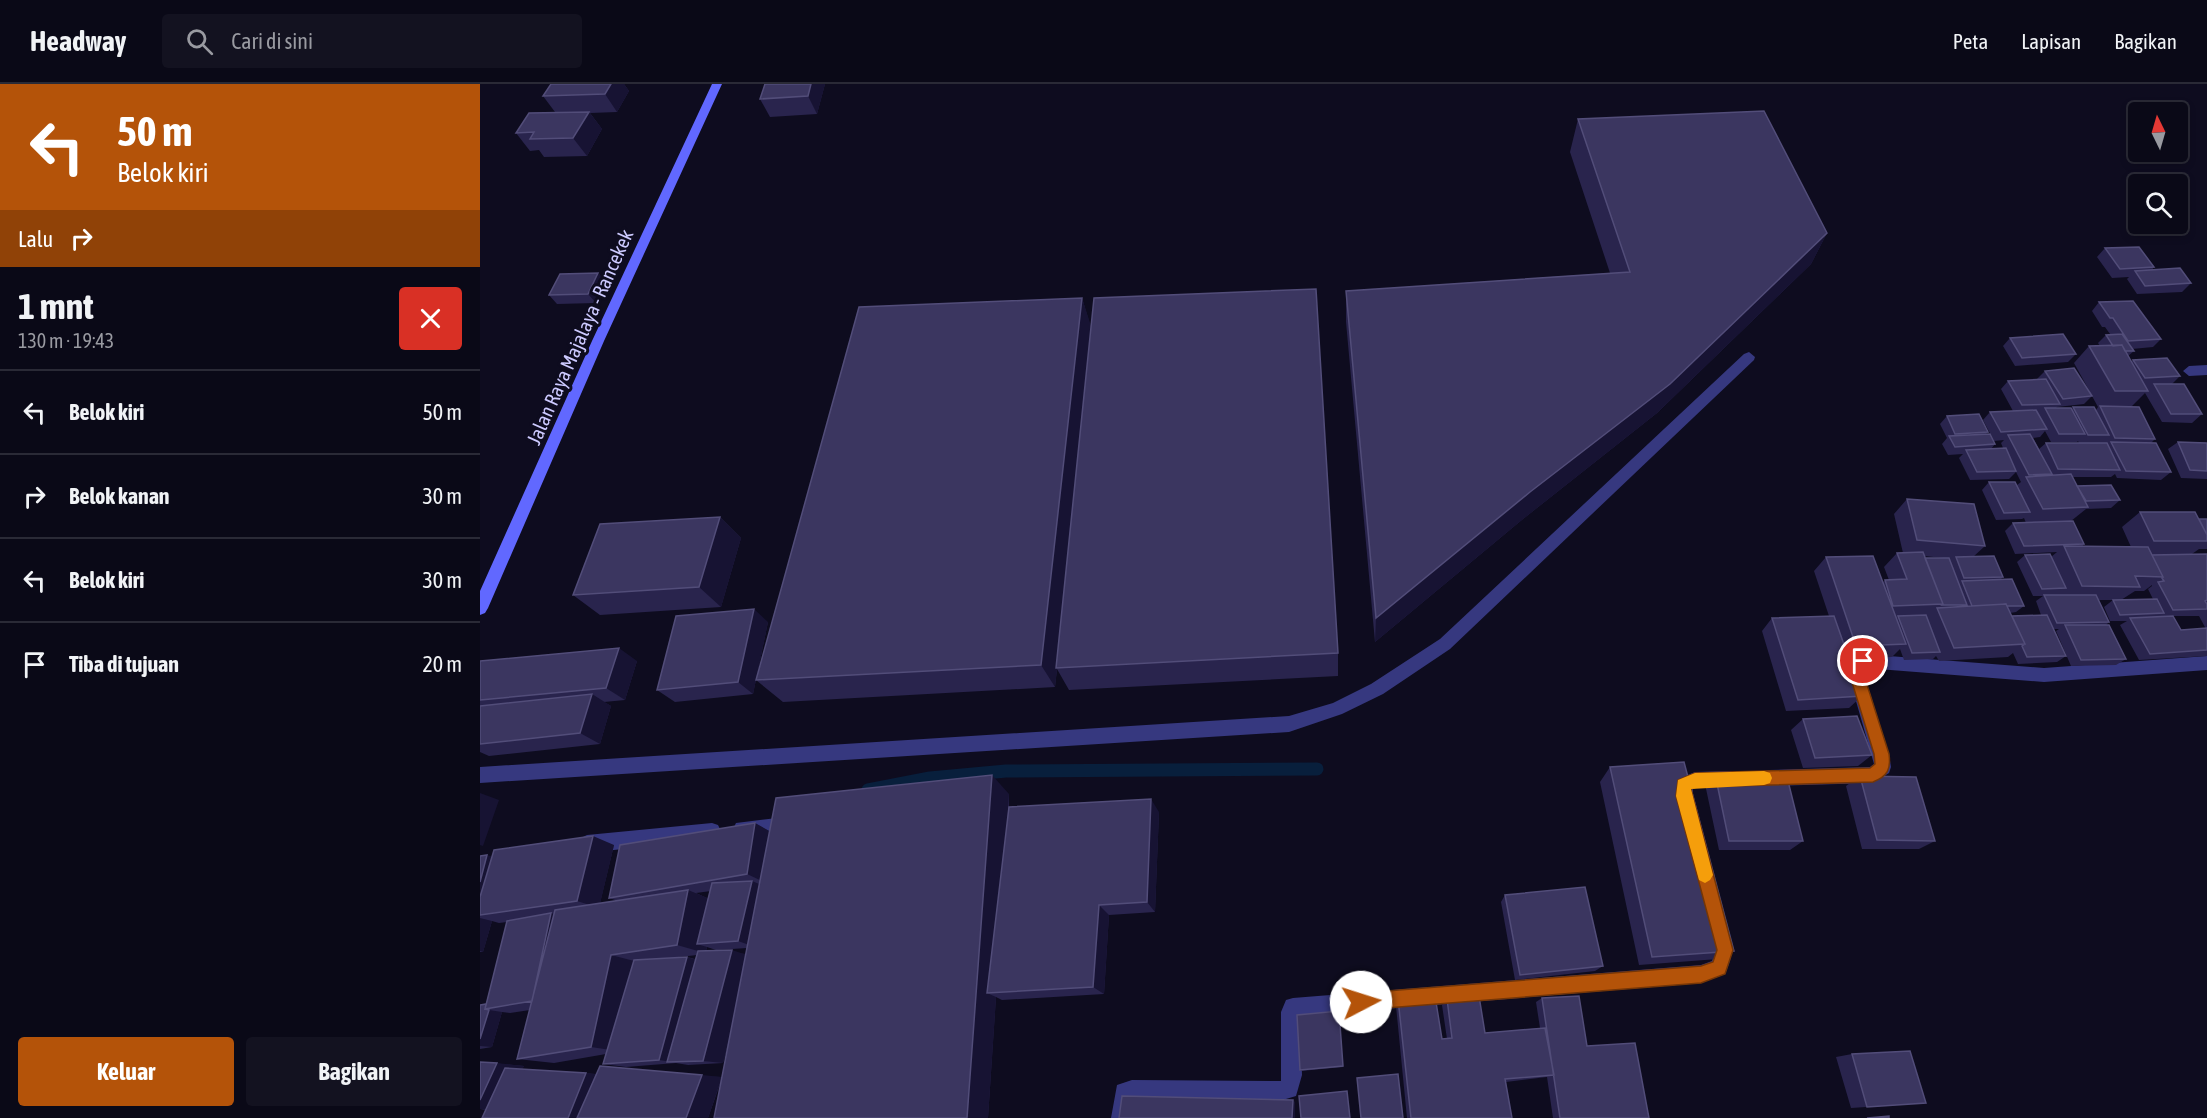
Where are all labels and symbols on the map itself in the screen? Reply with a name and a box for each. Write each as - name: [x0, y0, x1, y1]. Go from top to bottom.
- north arrow: [2128, 102, 2188, 162]
- street label: Jalan Raya Majalaya - Rancekek: [522, 226, 637, 448]
- pin: [1837, 635, 1888, 686]
- position arrow: [1329, 970, 1393, 1034]

